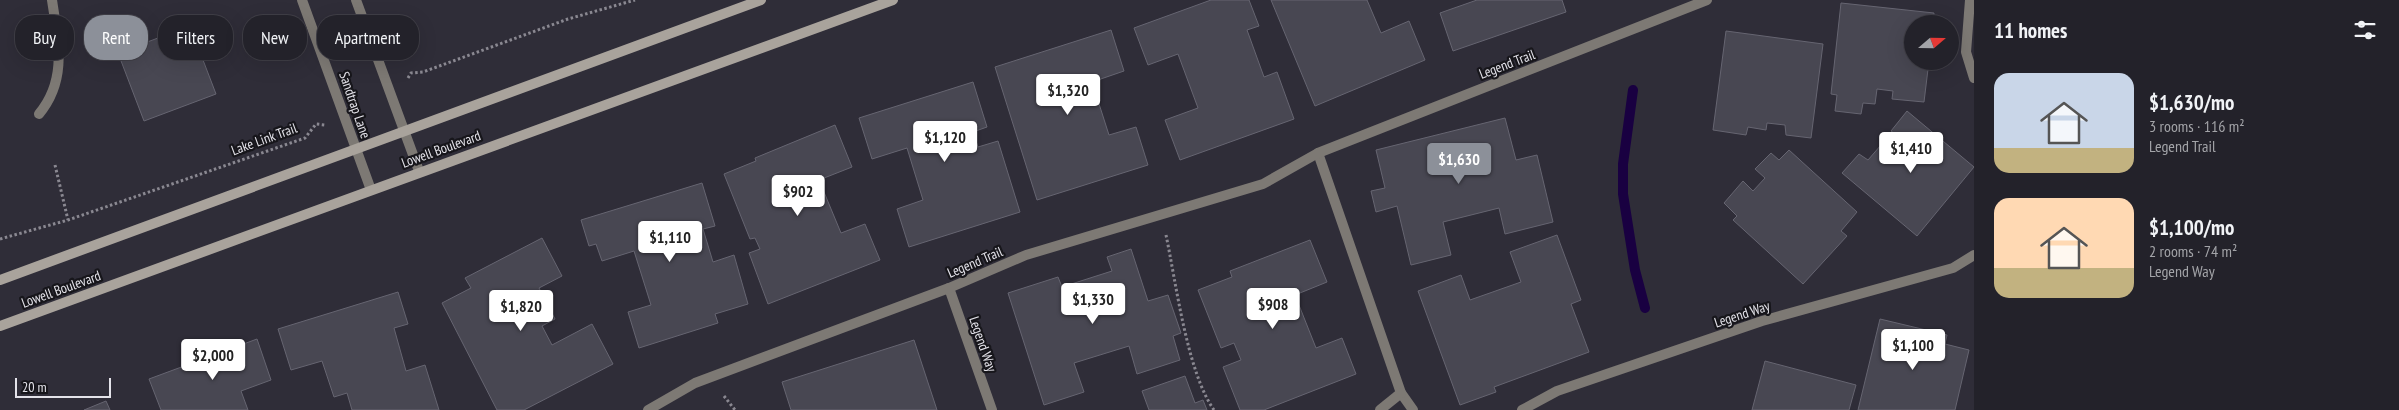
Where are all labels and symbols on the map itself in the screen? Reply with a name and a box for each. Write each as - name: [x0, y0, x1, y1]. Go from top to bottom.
- north arrow: [1904, 15, 1959, 70]
- street label: Legend Trail: [1477, 45, 1538, 83]
- street label: Sandtrap Lane: [335, 69, 375, 141]
- pin: $1,320: [1027, 74, 1109, 116]
- street label: Lake Link Trail: [229, 119, 300, 159]
- pin: $1,120: [904, 120, 986, 163]
- street label: Lowell Boulevard: [399, 126, 483, 172]
- pin: $1,410: [1870, 132, 1952, 174]
- pin: $1,630: [1418, 142, 1500, 185]
- pin: $902: [768, 174, 828, 217]
- pin: $1,110: [629, 220, 711, 263]
- street label: Legend Trail: [945, 242, 1006, 282]
- street label: Lowell Boulevard: [19, 266, 103, 312]
- pin: $1,330: [1052, 282, 1134, 325]
- pin: $908: [1243, 288, 1303, 330]
- pin: $1,820: [480, 290, 562, 332]
- street label: Legend Way: [1712, 296, 1773, 331]
- street label: Legend Way: [965, 314, 1001, 375]
- pin: $1,100: [1872, 328, 1954, 371]
- pin: $2,000: [172, 338, 254, 381]
- scale bar: [15, 375, 111, 398]

